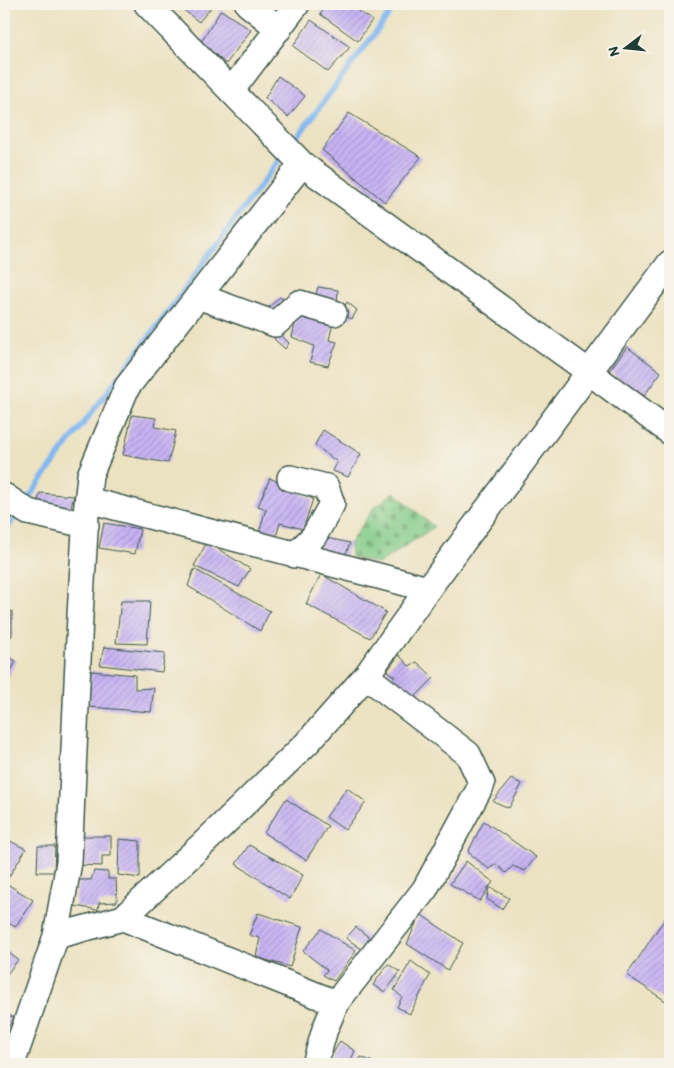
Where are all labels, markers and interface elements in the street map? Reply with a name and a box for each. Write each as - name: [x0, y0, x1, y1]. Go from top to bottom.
- north arrow: [602, 22, 652, 72]
- text: N: [605, 45, 623, 58]

